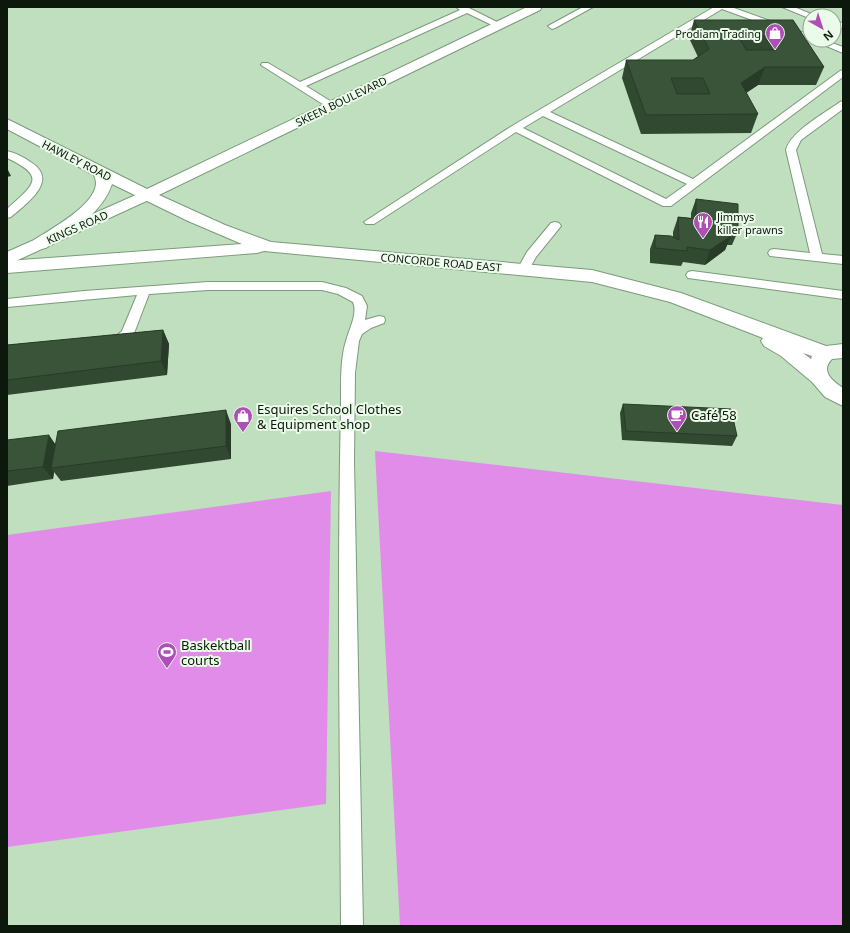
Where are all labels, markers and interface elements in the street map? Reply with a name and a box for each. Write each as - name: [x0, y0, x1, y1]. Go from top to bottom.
- north arrow: [802, 8, 842, 48]
- shop icon: Prodiam Trading: [764, 22, 786, 50]
- place label: Prodiam Trading: [675, 26, 761, 41]
- text: N: [820, 28, 837, 45]
- street label: SKEEN BOULEVARD: [293, 72, 389, 130]
- street label: HAWLEY ROAD: [40, 136, 114, 184]
- street label: KINGS ROAD: [44, 207, 110, 247]
- place label: Jimmys killer prawns: [716, 209, 783, 237]
- restaurant icon: Jimmys killer prawns: [692, 211, 714, 239]
- street label: CONCORDE ROAD EAST: [380, 249, 502, 275]
- place label: Esquires School Clothes & Equipment shop: [257, 400, 401, 433]
- cafe icon: Café 58: [666, 404, 688, 432]
- shop icon: Esquires School Clothes & Equipment shop: [232, 405, 254, 433]
- place label: Café 58: [691, 406, 737, 424]
- place label: Baskektball courts: [181, 636, 251, 669]
- sports icon: Baskektball courts: [156, 641, 178, 669]

